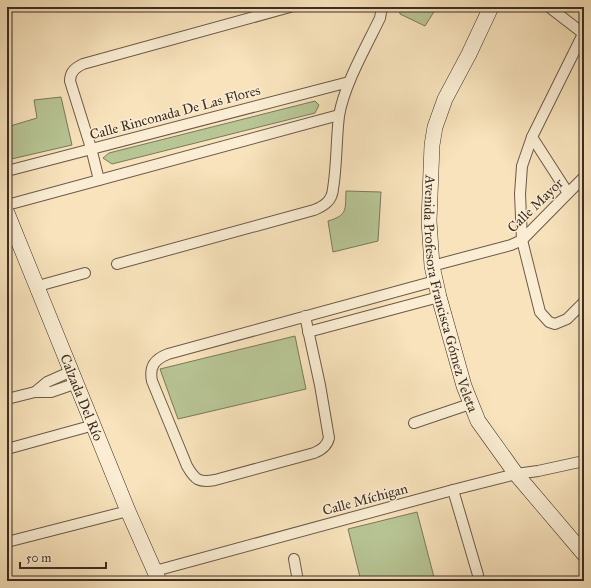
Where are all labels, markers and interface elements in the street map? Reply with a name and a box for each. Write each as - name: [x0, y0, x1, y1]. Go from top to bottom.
- street label: Calle Rinconada De Las Flores: [88, 81, 262, 143]
- street label: Avenida Profesora Francisca Gómez Veleta: [420, 173, 481, 414]
- street label: Calle Mayor: [504, 174, 567, 236]
- street label: Calzada Del Río: [56, 352, 107, 443]
- street label: Calle Míchigan: [321, 480, 410, 519]
- scale bar: [20, 544, 106, 570]
- text: 50 m: [26, 551, 51, 565]

